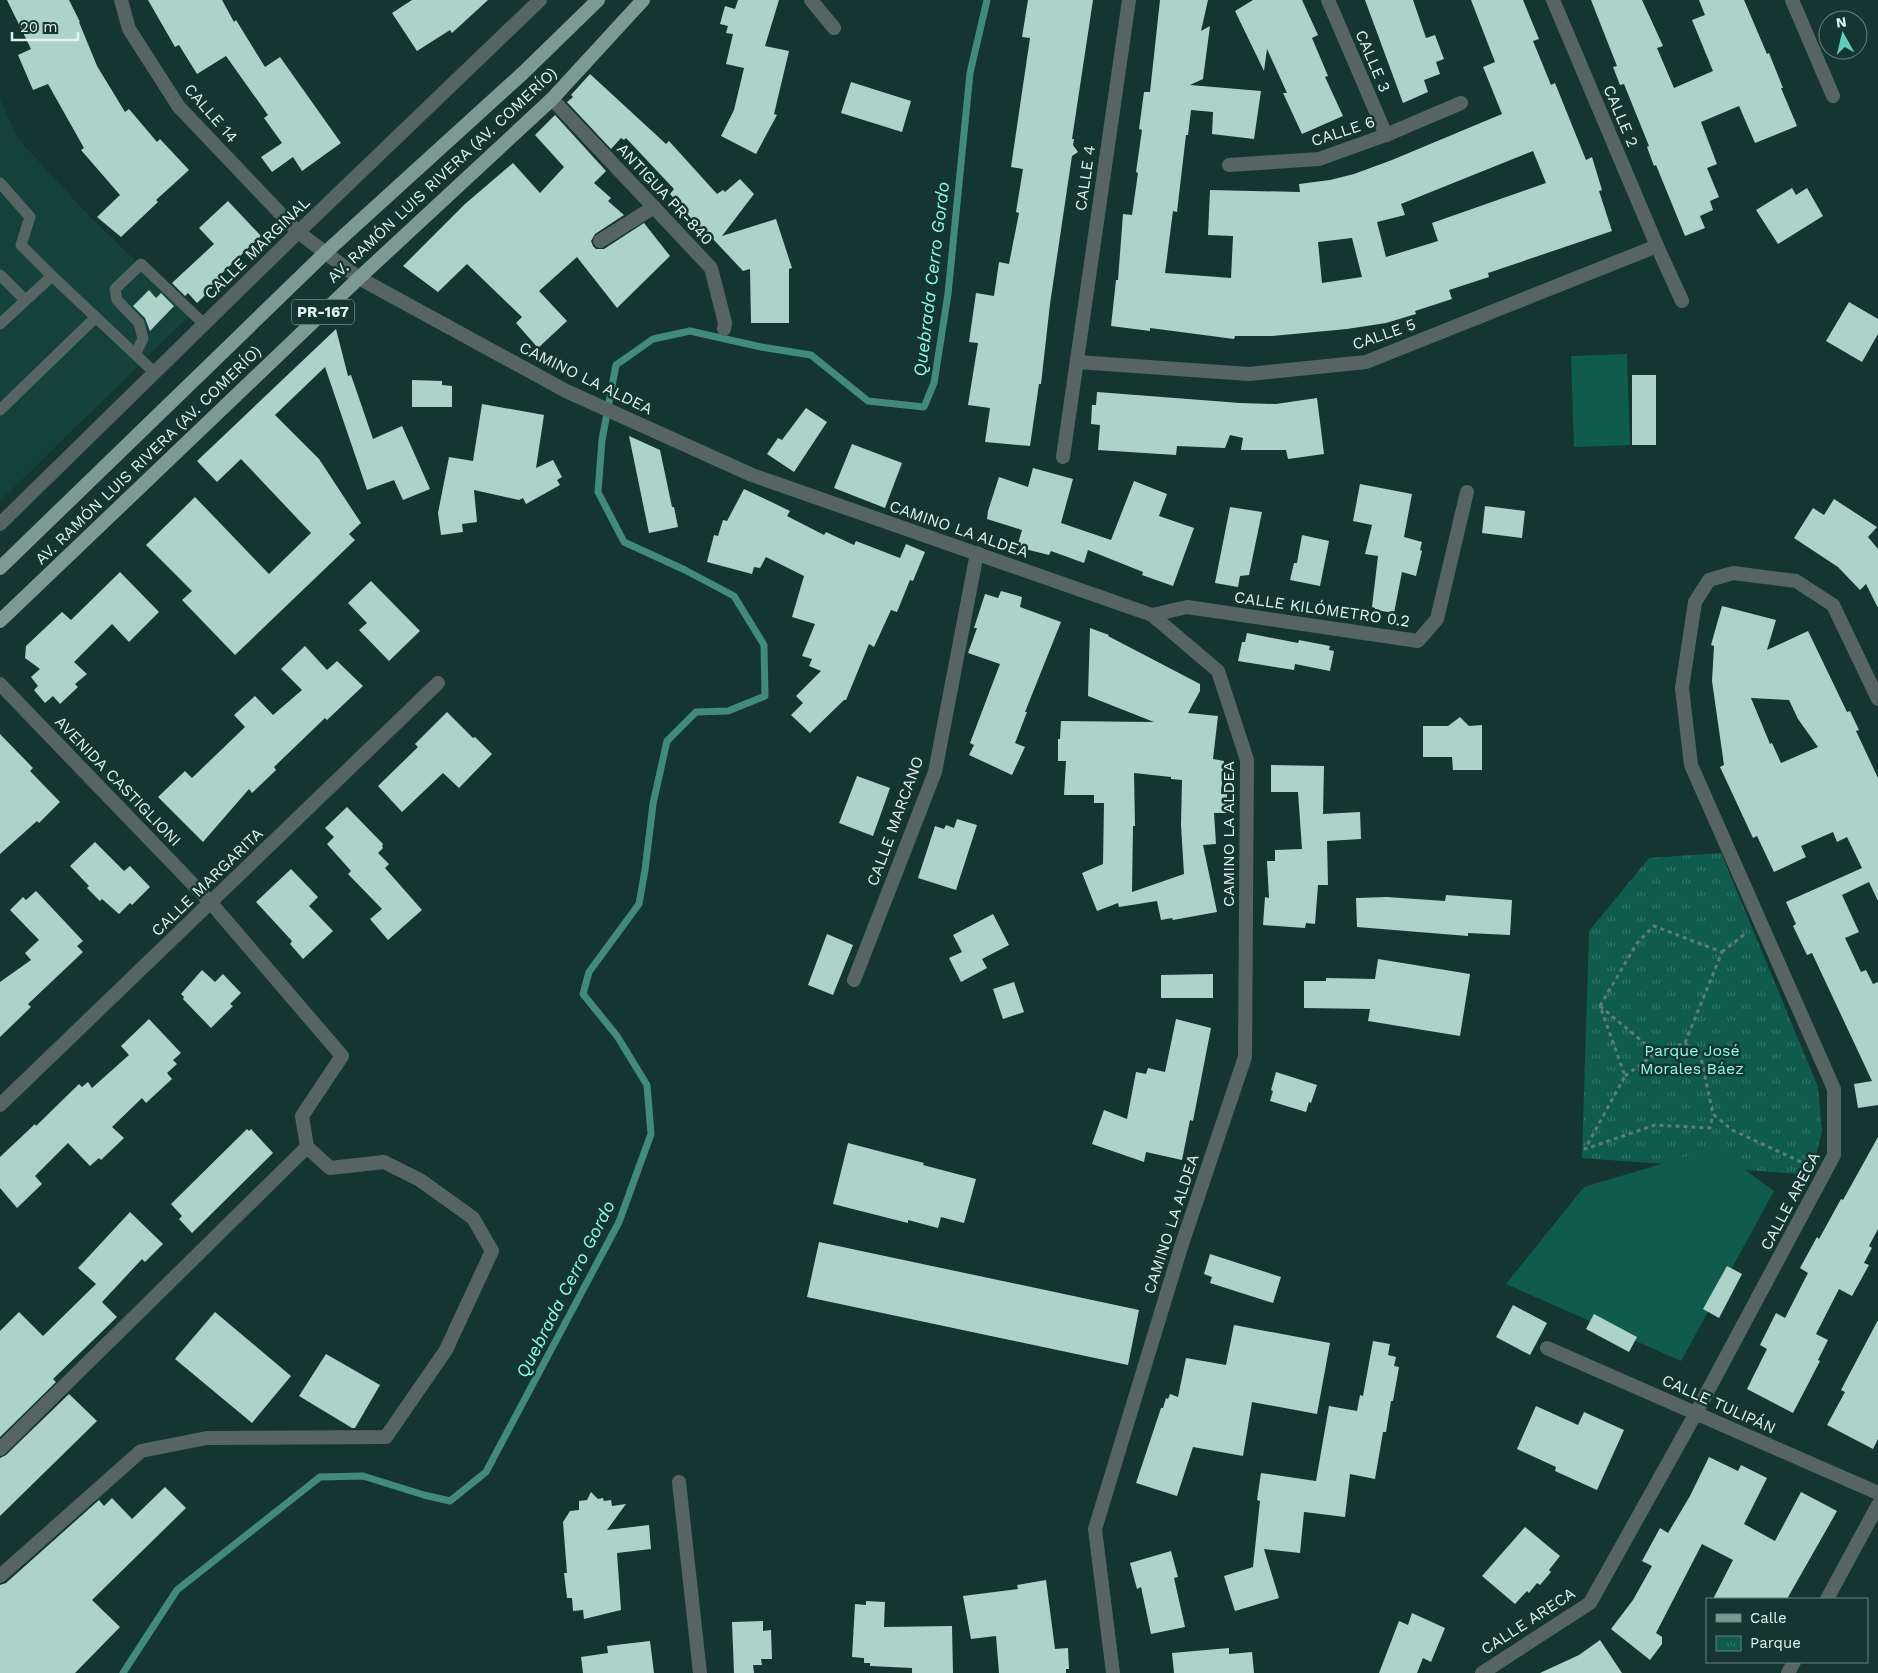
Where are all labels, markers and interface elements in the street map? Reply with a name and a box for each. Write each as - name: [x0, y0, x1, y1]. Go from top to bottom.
- scale bar: [12, 10, 79, 42]
- north arrow: [1818, 10, 1868, 60]
- text: N: [1835, 13, 1847, 31]
- text: 20 m: [20, 18, 58, 36]
- street label: CALLE 3: [1351, 27, 1395, 95]
- street label: AV. RAMÓN LUIS RIVERA (AV. COMERÍO): [323, 63, 561, 287]
- street label: CALLE 14: [180, 80, 242, 147]
- street label: CALLE 2: [1599, 82, 1643, 150]
- street label: CALLE 6: [1309, 112, 1377, 150]
- street label: ANTIGUA PR-840: [613, 139, 717, 249]
- street label: CALLE 4: [1071, 144, 1099, 212]
- water label: Quebrada Cerro Gordo: [909, 180, 953, 378]
- street label: CALLE MARGINAL: [200, 192, 314, 303]
- road number: PR-167: [292, 300, 354, 324]
- street label: CALLE 5: [1350, 314, 1418, 354]
- street label: CAMINO LA ALDEA: [516, 337, 656, 419]
- street label: AV. RAMÓN LUIS RIVERA (AV. COMERÍO): [31, 342, 265, 568]
- street label: CAMINO LA ALDEA: [887, 496, 1031, 562]
- street label: CALLE KILÓMETRO 0.2: [1233, 587, 1411, 631]
- street label: AVENIDA CASTIGLIONI: [51, 712, 185, 850]
- street label: CALLE MARCANO: [863, 754, 927, 888]
- street label: CAMINO LA ALDEA: [1219, 761, 1238, 907]
- street label: CALLE MARGARITA: [147, 824, 267, 940]
- park label: Parque José Morales Báez: [1640, 1041, 1744, 1078]
- street label: CALLE ARECA: [1756, 1148, 1824, 1253]
- street label: CAMINO LA ALDEA: [1139, 1151, 1203, 1296]
- water label: Quebrada Cerro Gordo: [511, 1197, 619, 1381]
- street label: CALLE TULIPÁN: [1659, 1370, 1779, 1438]
- street label: CALLE ARECA: [1477, 1583, 1579, 1658]
- legend: [1706, 1598, 1868, 1663]
- text: Calle: [1750, 1609, 1787, 1627]
- text: Parque: [1750, 1634, 1801, 1652]

